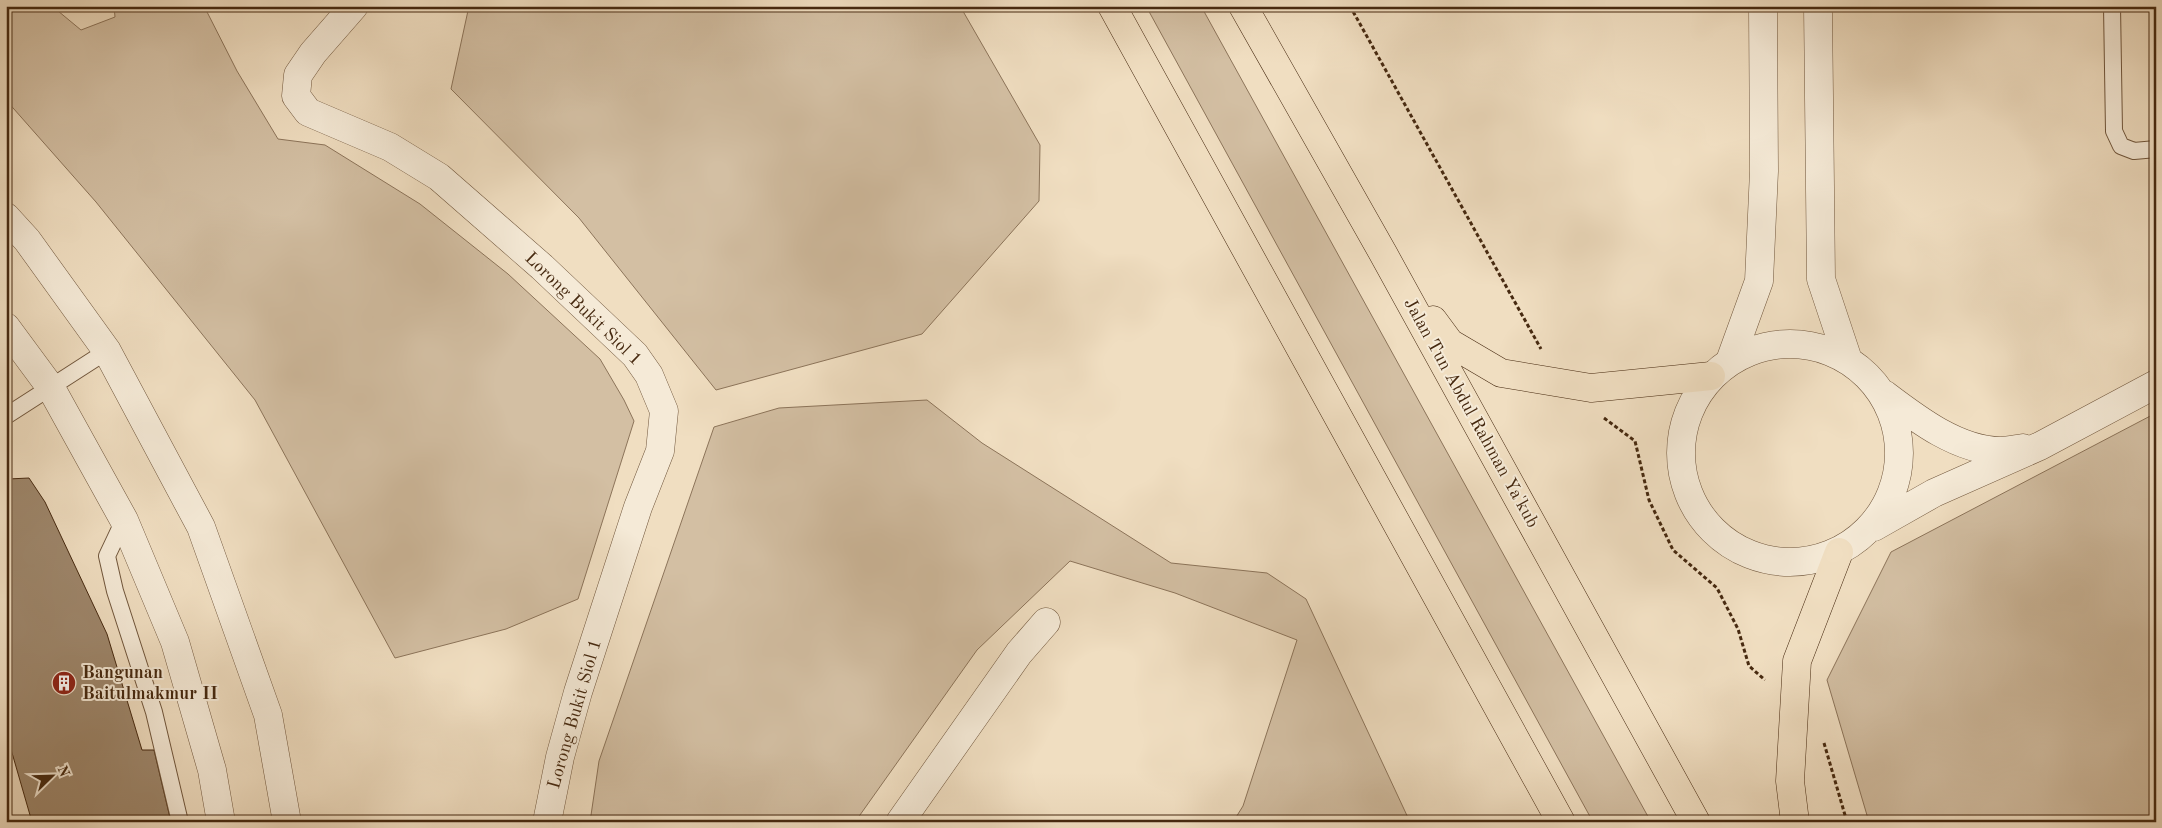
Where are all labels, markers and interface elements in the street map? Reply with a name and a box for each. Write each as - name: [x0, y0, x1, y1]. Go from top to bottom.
- street label: Lorong Bukit Siol 1: [521, 249, 645, 369]
- street label: Jalan Tun Abdul Rahman Ya'kub: [1400, 295, 1542, 531]
- street label: Lorong Bukit Siol 1: [545, 637, 605, 791]
- place label: Bangunan Baitulmakmur II: [82, 664, 218, 703]
- building icon: Bangunan Baitulmakmur II: [51, 670, 77, 696]
- north arrow: [28, 750, 78, 800]
- text: N: [55, 764, 72, 779]

